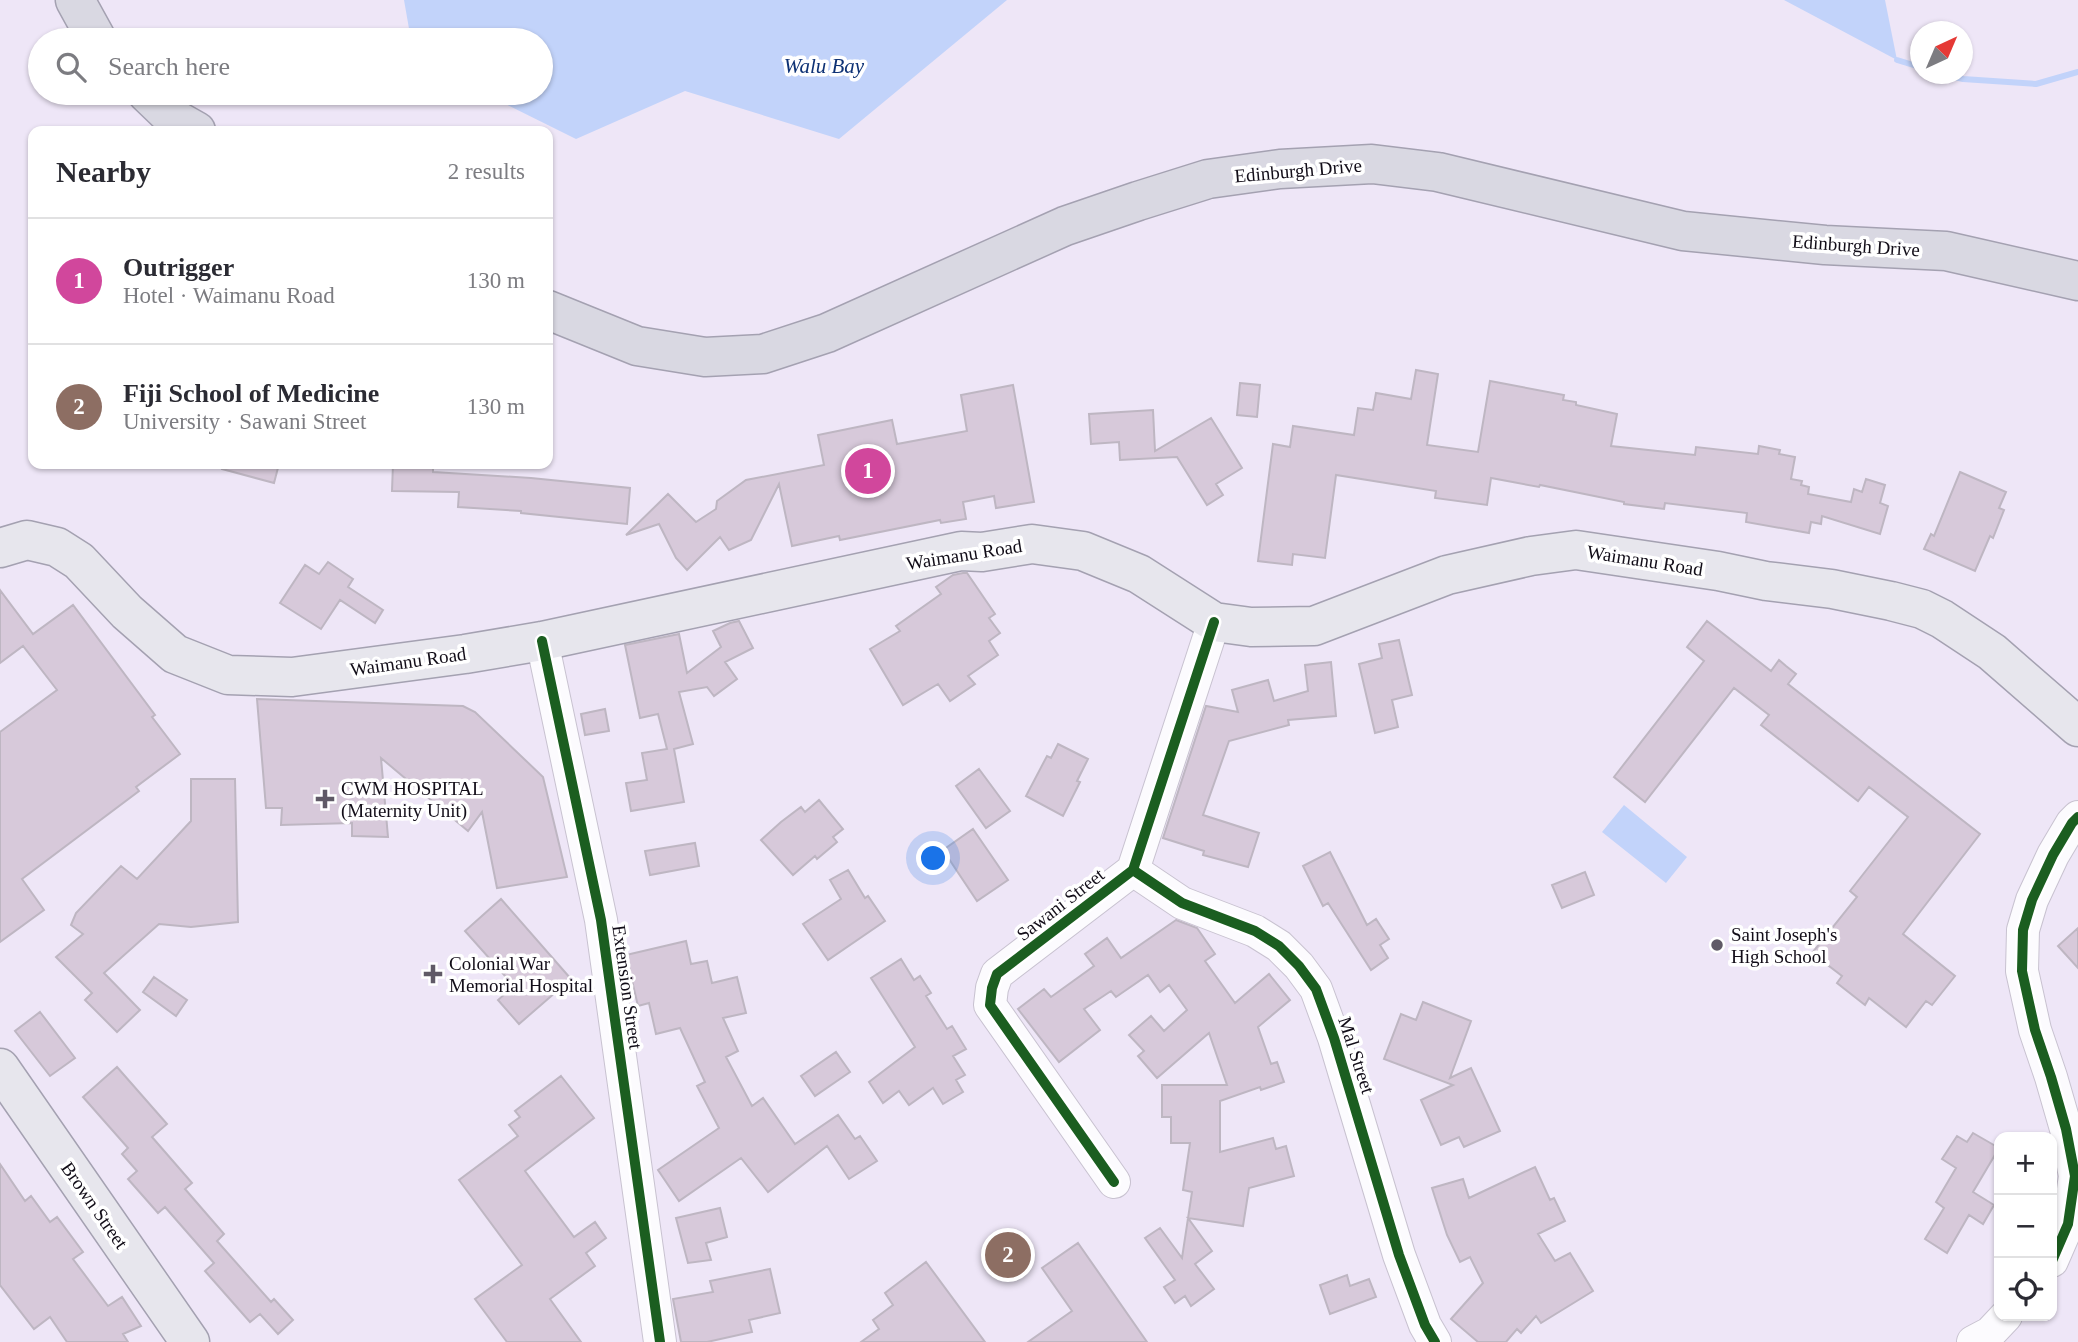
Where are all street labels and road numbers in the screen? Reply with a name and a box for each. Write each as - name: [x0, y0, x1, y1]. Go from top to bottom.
- street label: Edinburgh Drive: [1233, 154, 1363, 187]
- street label: Edinburgh Drive: [1791, 231, 1920, 260]
- street label: Waimanu Road: [905, 535, 1024, 574]
- street label: Waimanu Road: [1585, 541, 1705, 580]
- street label: Waimanu Road: [349, 643, 468, 680]
- street label: Sawani Street: [1012, 863, 1109, 945]
- street label: Extension Street: [608, 924, 647, 1051]
- street label: Mal Street: [1334, 1014, 1379, 1097]
- street label: Brown Street: [57, 1158, 133, 1253]

